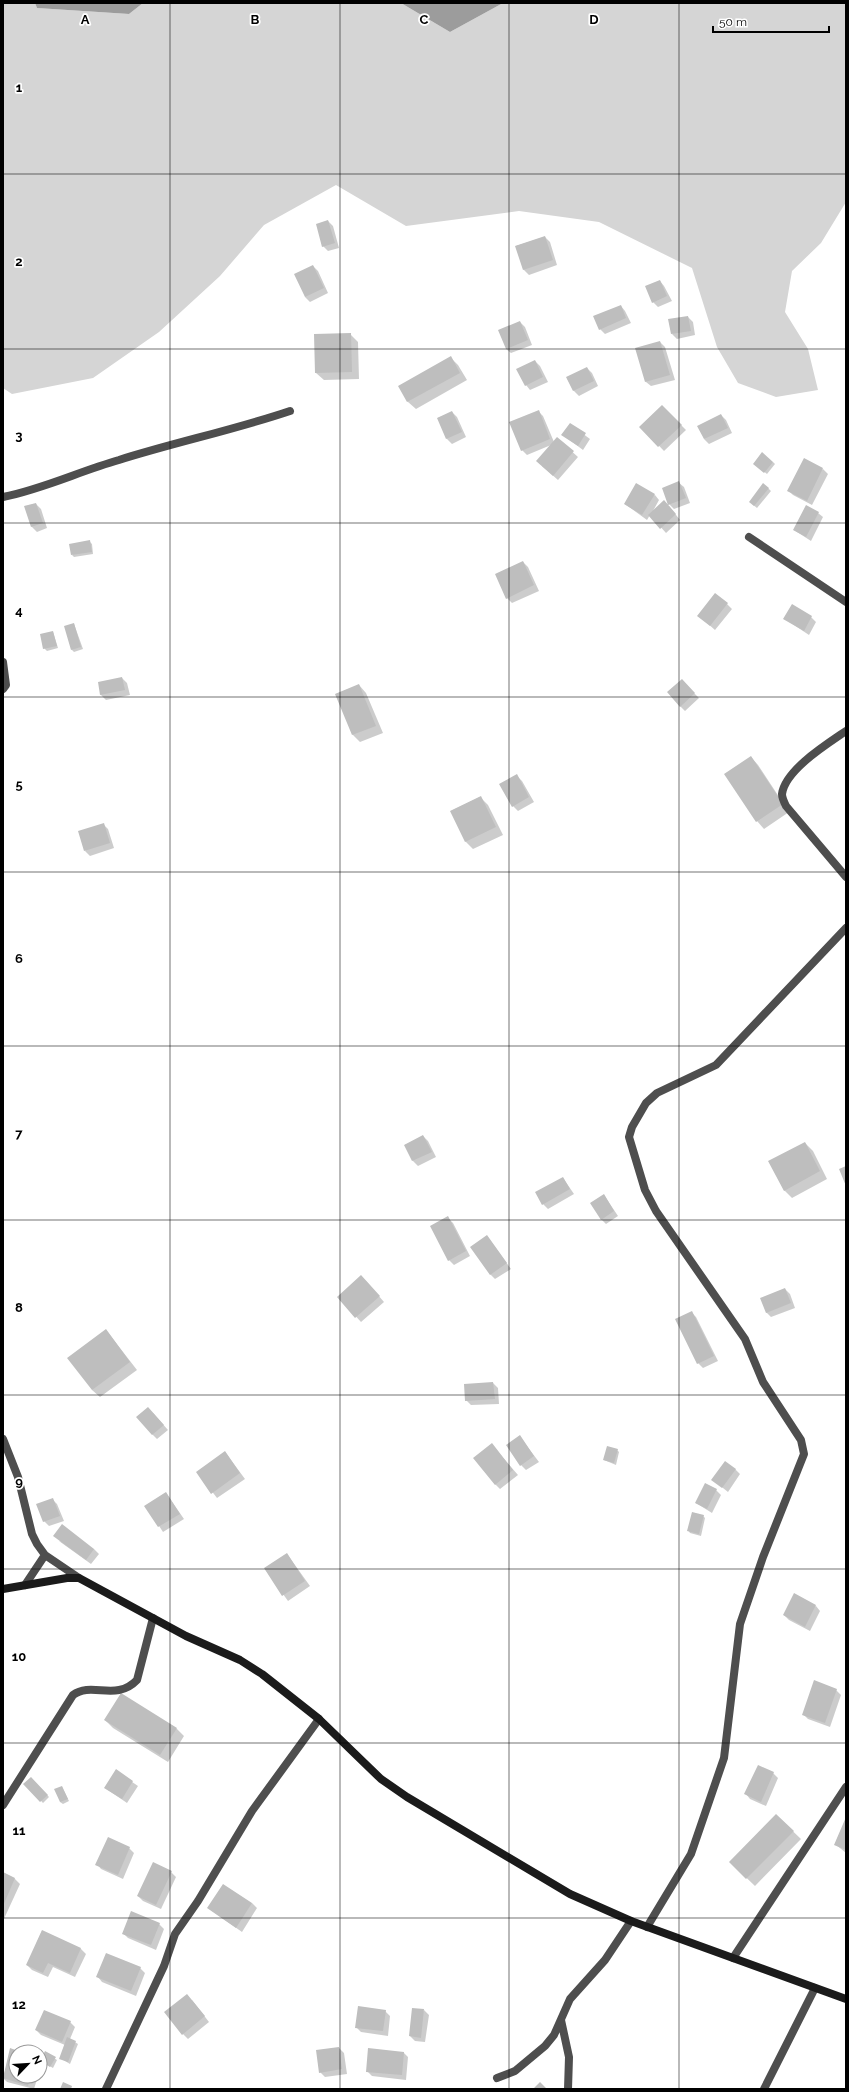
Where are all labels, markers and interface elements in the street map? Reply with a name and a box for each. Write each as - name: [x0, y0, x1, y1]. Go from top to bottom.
- scale bar: [713, 8, 829, 34]
- text: A: [81, 12, 90, 27]
- text: B: [251, 12, 260, 27]
- text: C: [420, 12, 429, 27]
- text: D: [589, 12, 599, 27]
- text: 50 m: [719, 15, 747, 29]
- text: 1: [16, 80, 23, 95]
- text: 2: [15, 254, 23, 269]
- text: 3: [15, 428, 23, 443]
- text: 4: [15, 603, 23, 618]
- text: 5: [15, 777, 23, 792]
- text: 6: [15, 951, 23, 966]
- text: 7: [15, 1126, 23, 1141]
- text: 8: [15, 1300, 23, 1315]
- text: 9: [15, 1474, 23, 1489]
- text: 10: [12, 1649, 26, 1664]
- text: 11: [13, 1823, 26, 1838]
- text: 12: [12, 1997, 26, 2012]
- north arrow: [8, 2044, 48, 2084]
- text: N: [29, 2053, 44, 2067]

